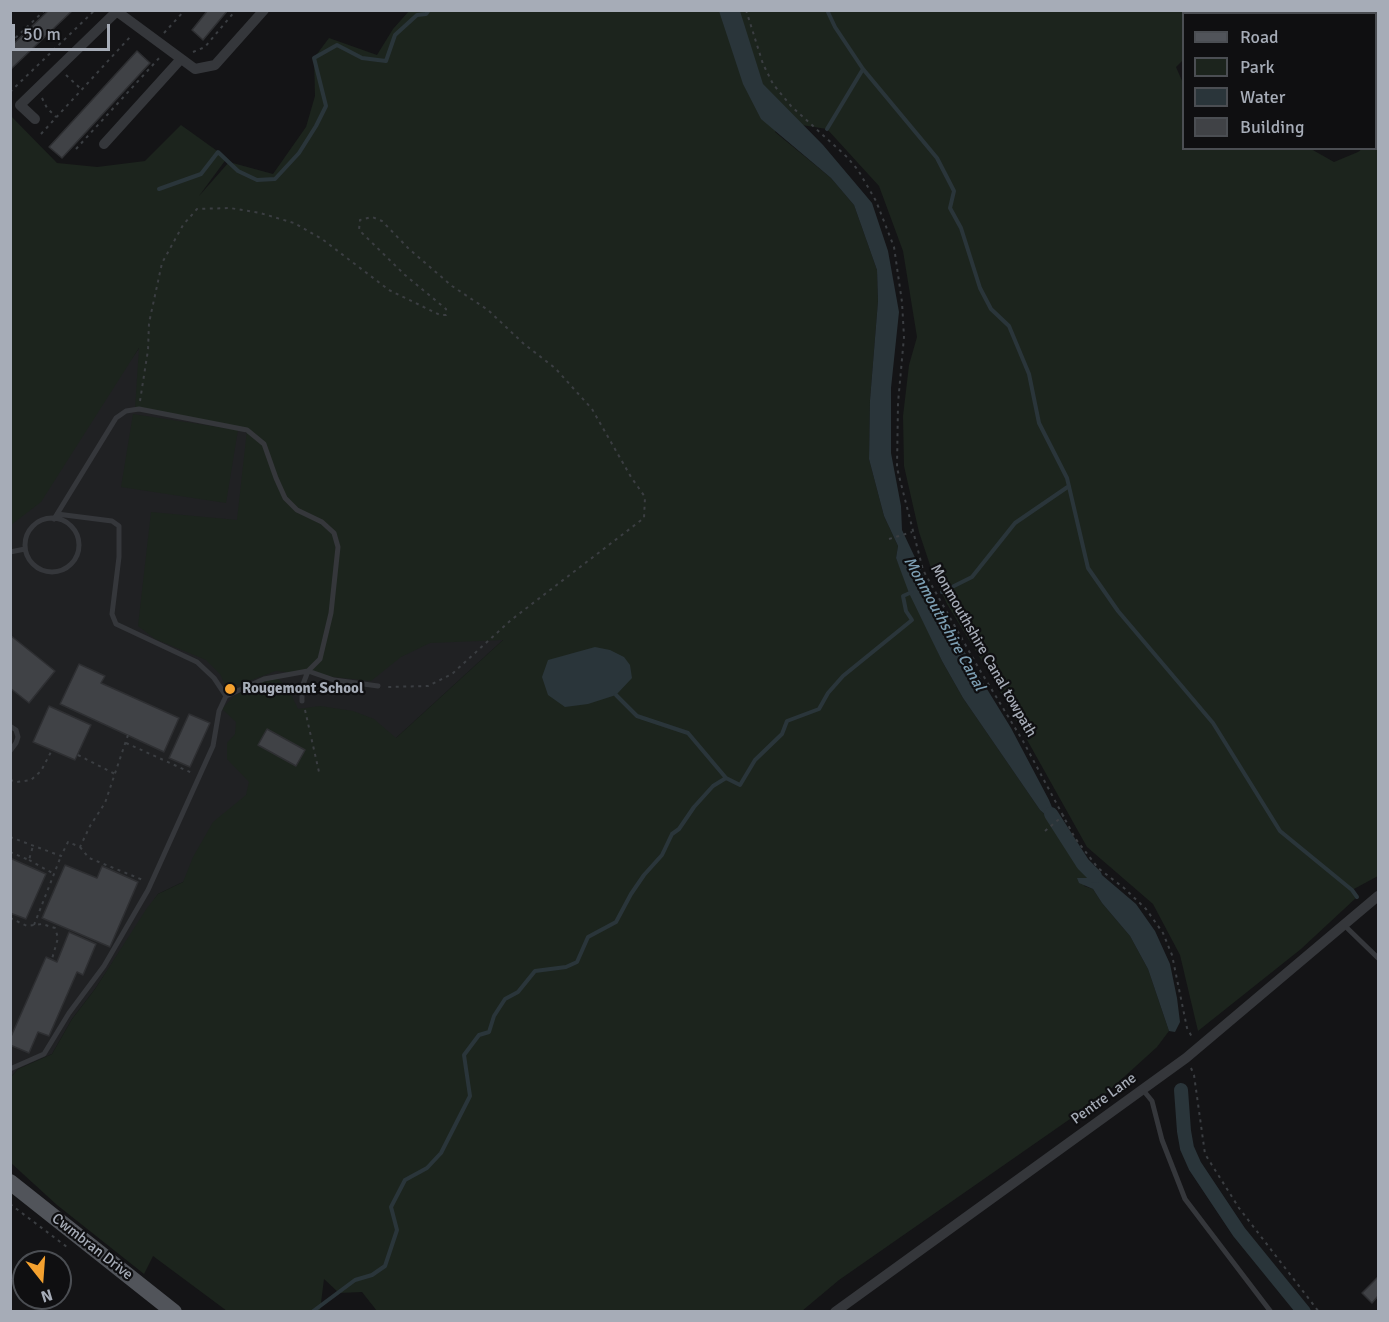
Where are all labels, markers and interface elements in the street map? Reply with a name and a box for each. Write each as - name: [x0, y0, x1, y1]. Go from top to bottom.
- scale bar: [15, 12, 112, 50]
- legend: [1182, 12, 1377, 150]
- text: 50 m: [23, 23, 61, 45]
- text: Road: [1240, 26, 1279, 48]
- text: Park: [1240, 56, 1275, 78]
- text: Water: [1240, 86, 1285, 108]
- text: Building: [1240, 116, 1304, 138]
- water label: Monmouthshire Canal: [899, 554, 989, 694]
- street label: Monmouthshire Canal towpath: [926, 561, 1040, 741]
- place label: Rougemont School: [242, 680, 364, 698]
- marker: Rougemont School: [223, 682, 237, 696]
- street label: Pentre Lane: [1068, 1069, 1140, 1129]
- street label: Cwmbran Drive: [48, 1210, 136, 1284]
- north arrow: [12, 1250, 72, 1310]
- text: N: [38, 1284, 55, 1306]

